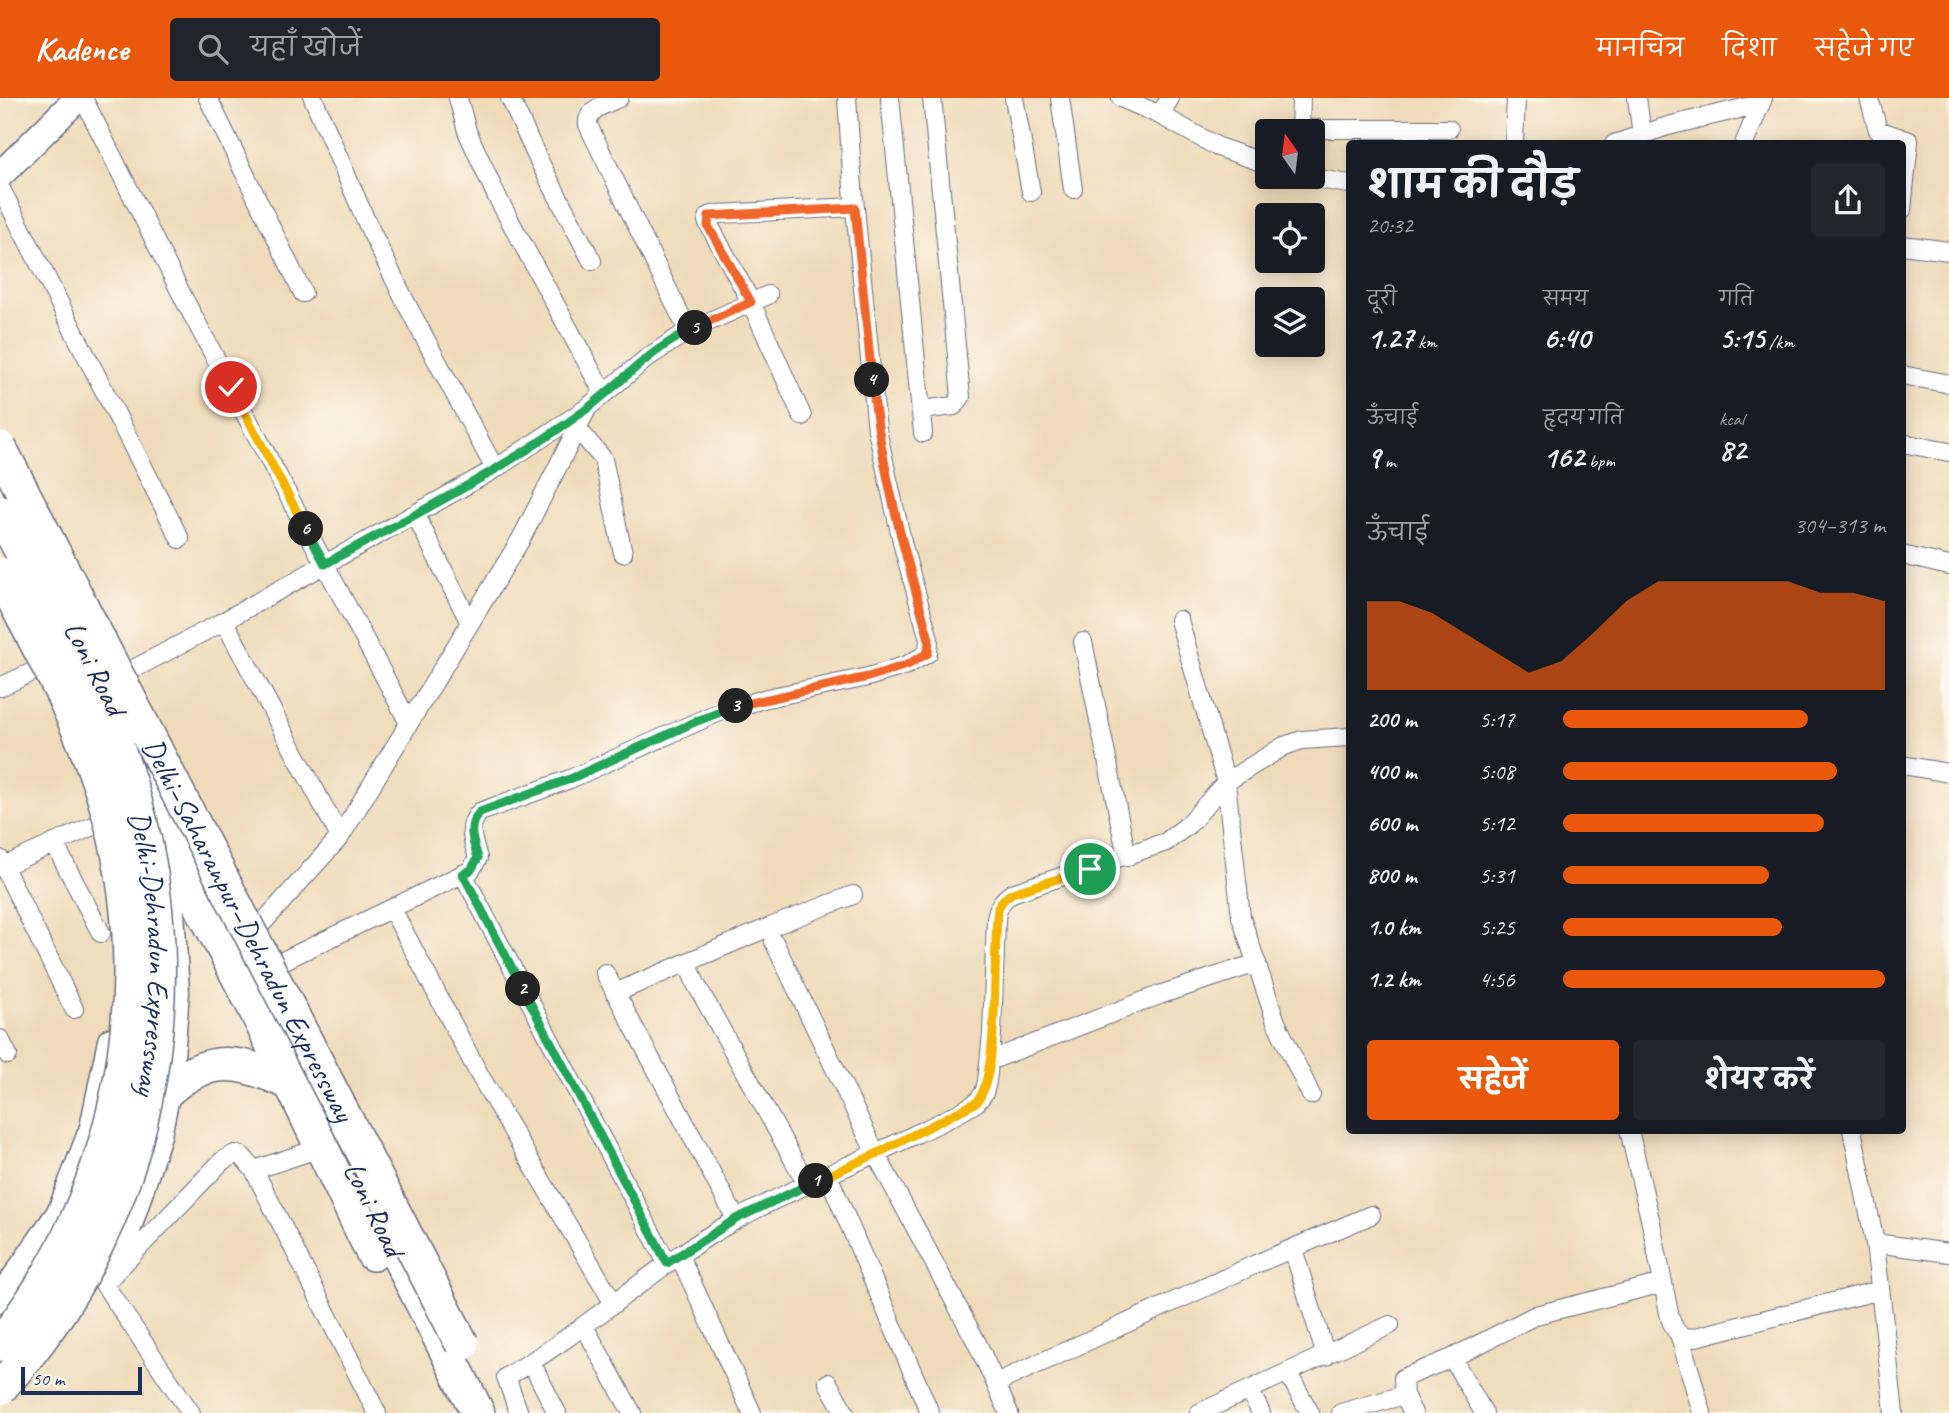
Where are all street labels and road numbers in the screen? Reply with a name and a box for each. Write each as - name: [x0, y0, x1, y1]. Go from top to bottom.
- street label: Loni Road: [55, 615, 137, 725]
- street label: Delhi–Saharanpur–Dehradun Expressway: [134, 732, 364, 1129]
- street label: Delhi-Dehradun Expressway: [120, 807, 178, 1101]
- street label: Loni Road: [335, 1156, 415, 1266]

